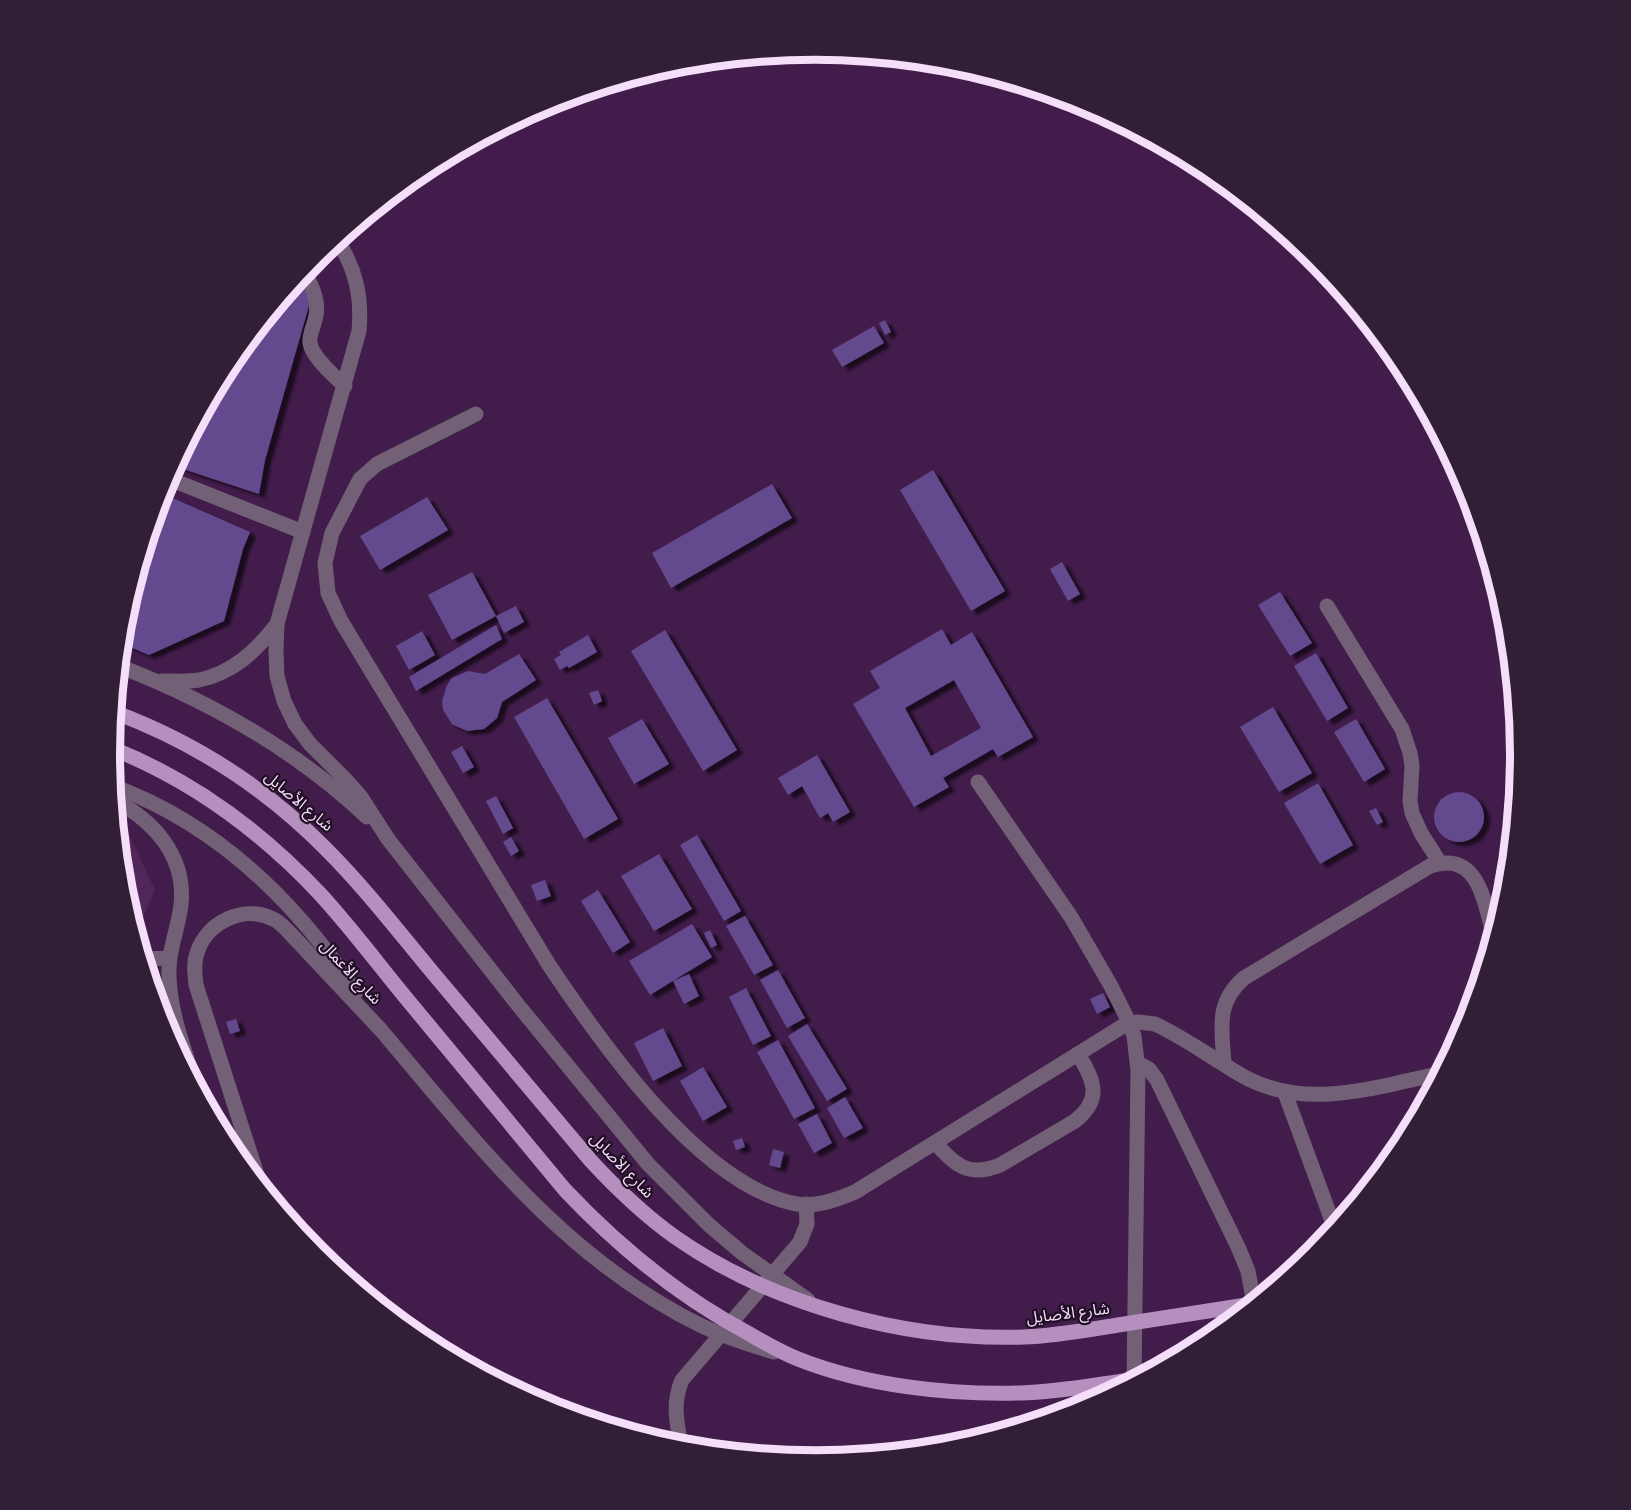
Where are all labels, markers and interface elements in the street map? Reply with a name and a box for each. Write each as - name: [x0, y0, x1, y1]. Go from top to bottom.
- street label: شارع الأصايل: [259, 767, 337, 837]
- street label: شارع الأعمال: [314, 936, 386, 1010]
- street label: شارع الأصايل: [584, 1128, 658, 1204]
- street label: شارع الأصايل: [1025, 1298, 1111, 1331]

